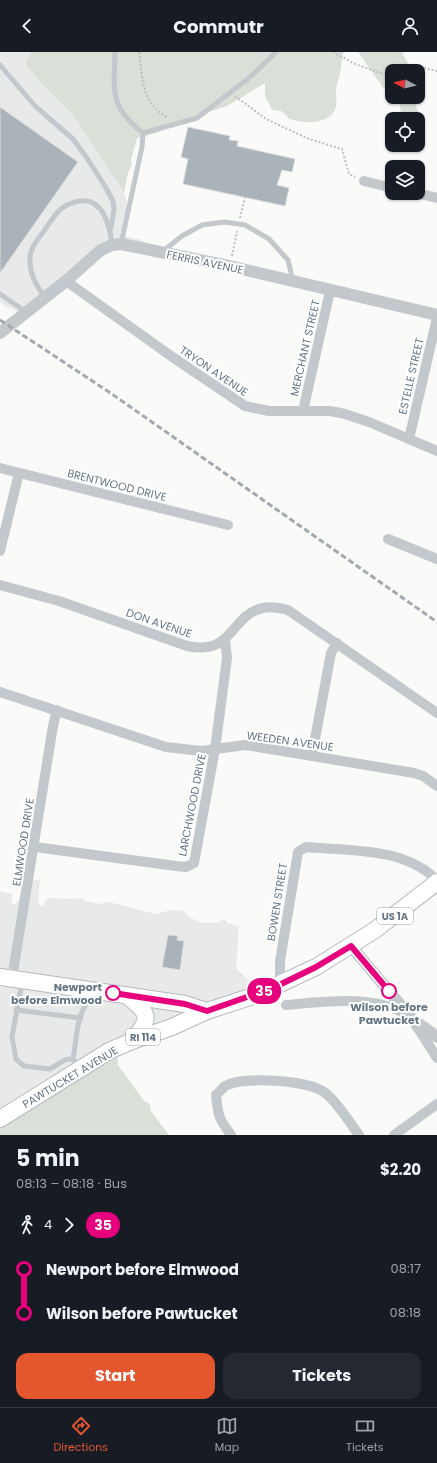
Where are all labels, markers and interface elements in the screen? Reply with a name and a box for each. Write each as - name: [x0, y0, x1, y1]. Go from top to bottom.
- text: Commutr: [173, 14, 264, 39]
- icon: back: [16, 15, 38, 37]
- icon: person: [399, 15, 421, 37]
- north arrow: [385, 64, 425, 104]
- map controls: [385, 64, 425, 200]
- button: locate: [385, 112, 425, 152]
- button: layers: [385, 160, 425, 200]
- street label: FERRIS AVENUE: [165, 246, 245, 278]
- street label: MERCHANT STREET: [286, 298, 324, 398]
- street label: ESTELLE STREET: [394, 336, 428, 416]
- street label: TRYON AVENUE: [176, 342, 252, 400]
- street label: BRENTWOOD DRIVE: [66, 465, 168, 505]
- street label: DON AVENUE: [124, 604, 194, 642]
- street label: WEEDEN AVENUE: [246, 727, 334, 755]
- street label: LARCHWOOD DRIVE: [174, 752, 210, 858]
- street label: ELMWOOD DRIVE: [8, 797, 38, 887]
- street label: BOWEN STREET: [263, 862, 291, 942]
- road number: US 1A: [377, 908, 413, 924]
- line badge: 35: [246, 978, 282, 1004]
- place label: Newport before Elmwood: [11, 979, 103, 1008]
- text: 35: [255, 981, 273, 1001]
- marker: Wilson before Pawtucket: [381, 983, 397, 999]
- marker: Newport before Elmwood: [105, 985, 121, 1001]
- place label: Wilson before Pawtucket: [350, 999, 428, 1028]
- road number: RI 114: [126, 1029, 160, 1045]
- street label: PAWTUCKET AVENUE: [19, 1042, 121, 1112]
- text: 5 min: [16, 1143, 80, 1174]
- text: $2.20: [380, 1159, 421, 1180]
- text: 08:13 – 08:18 · Bus: [16, 1174, 127, 1193]
- icon: walk: [16, 1214, 38, 1236]
- icon: forward: [58, 1214, 80, 1236]
- text: 4: [44, 1215, 52, 1234]
- text: 35: [94, 1215, 112, 1235]
- text: Newport before Elmwood: [46, 1259, 239, 1280]
- text: 08:17: [391, 1259, 421, 1278]
- text: Wilson before Pawtucket: [46, 1303, 237, 1324]
- text: 08:18: [390, 1303, 421, 1322]
- button: Start: [16, 1353, 215, 1399]
- button: Tickets: [223, 1353, 421, 1399]
- tab: Directions: [53, 1415, 108, 1456]
- tab: Map: [215, 1415, 239, 1456]
- tab: Tickets: [346, 1415, 384, 1456]

